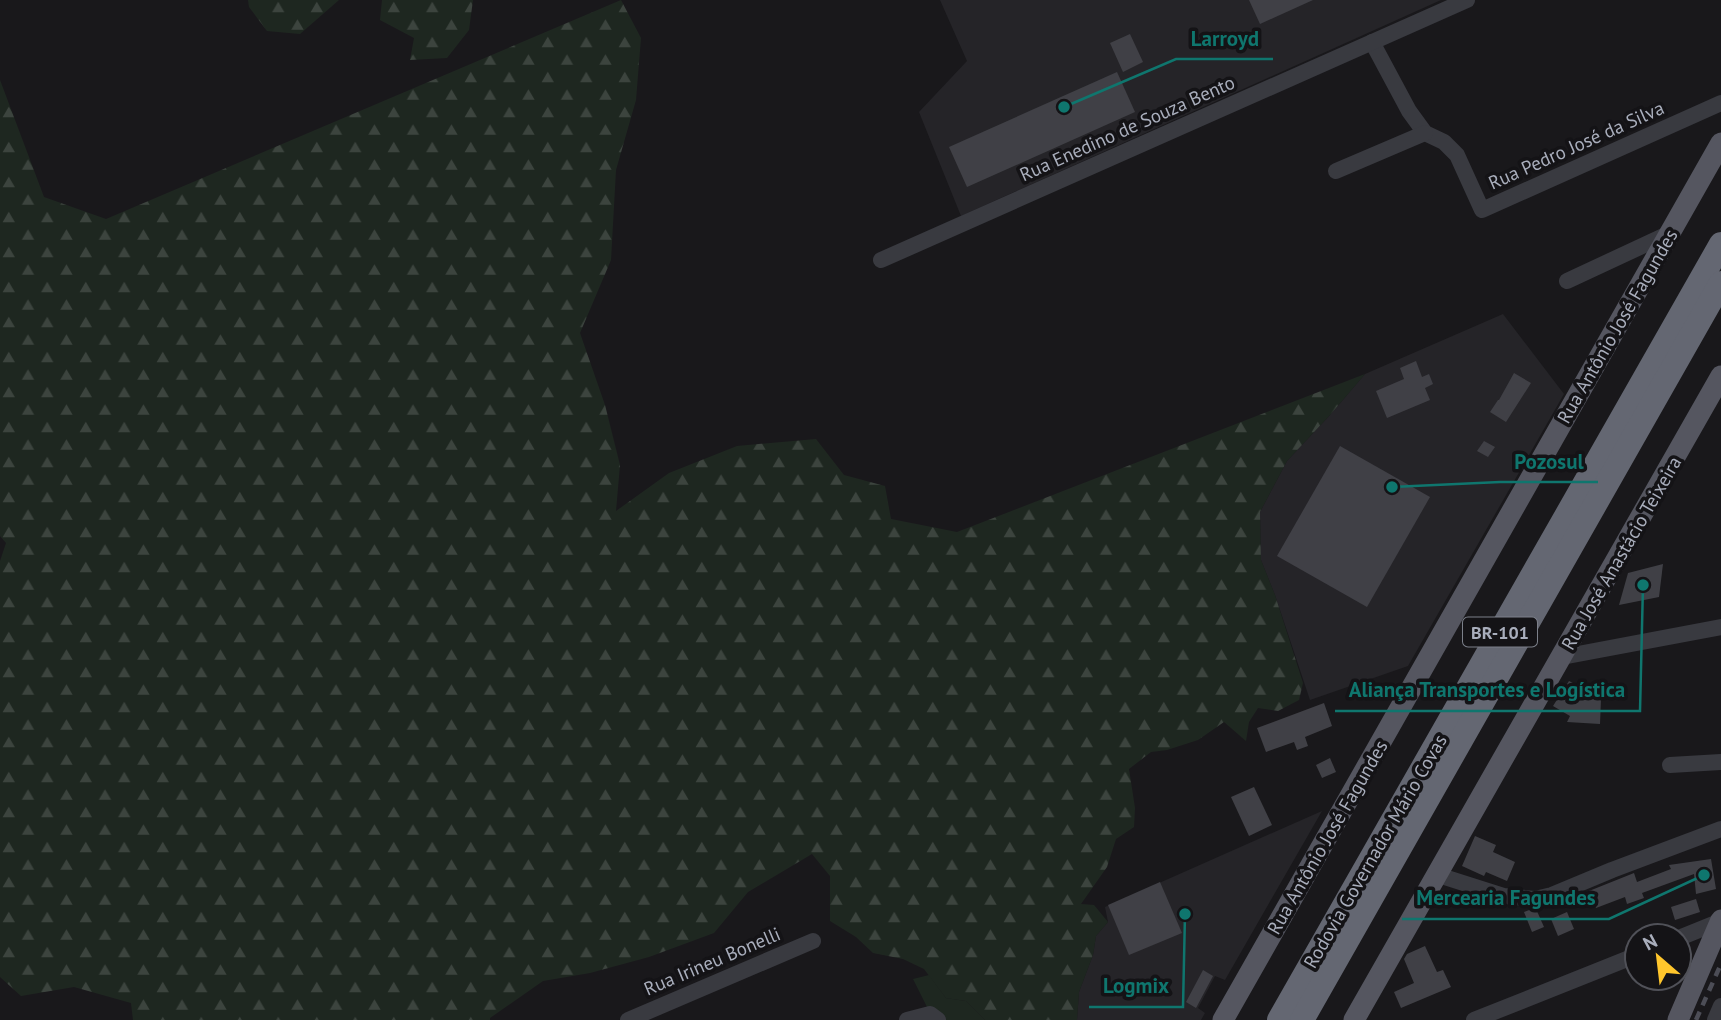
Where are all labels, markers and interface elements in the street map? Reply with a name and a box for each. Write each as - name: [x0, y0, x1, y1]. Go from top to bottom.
- callout: Larroyd: [1176, 17, 1273, 59]
- text: Larroyd: [1191, 25, 1259, 52]
- street label: Rua Enedino de Souza Bento: [1016, 70, 1238, 186]
- street label: Rua Pedro José da Silva: [1484, 95, 1668, 195]
- street label: Rua Antônio José Fagundes: [1552, 225, 1682, 427]
- callout: Pozosul: [1500, 440, 1598, 482]
- text: Pozosul: [1514, 448, 1585, 475]
- street label: Rua José Anastácio Teixeira: [1556, 452, 1686, 654]
- road number: BR-101: [1463, 618, 1537, 646]
- callout: Aliança Transportes e Logística: [1335, 669, 1640, 711]
- text: Aliança Transportes e Logística: [1349, 676, 1625, 703]
- street label: Rodovia Governador Mário Covas: [1298, 730, 1452, 972]
- street label: Rua Antônio José Fagundes: [1262, 736, 1392, 938]
- callout: Mercearia Fagundes: [1402, 877, 1609, 919]
- text: Mercearia Fagundes: [1416, 884, 1596, 911]
- street label: Rua Irineu Bonelli: [640, 921, 784, 1001]
- north arrow: [1623, 922, 1693, 992]
- text: N: [1639, 928, 1661, 956]
- callout: Logmix: [1089, 965, 1183, 1007]
- text: Logmix: [1103, 972, 1169, 999]

